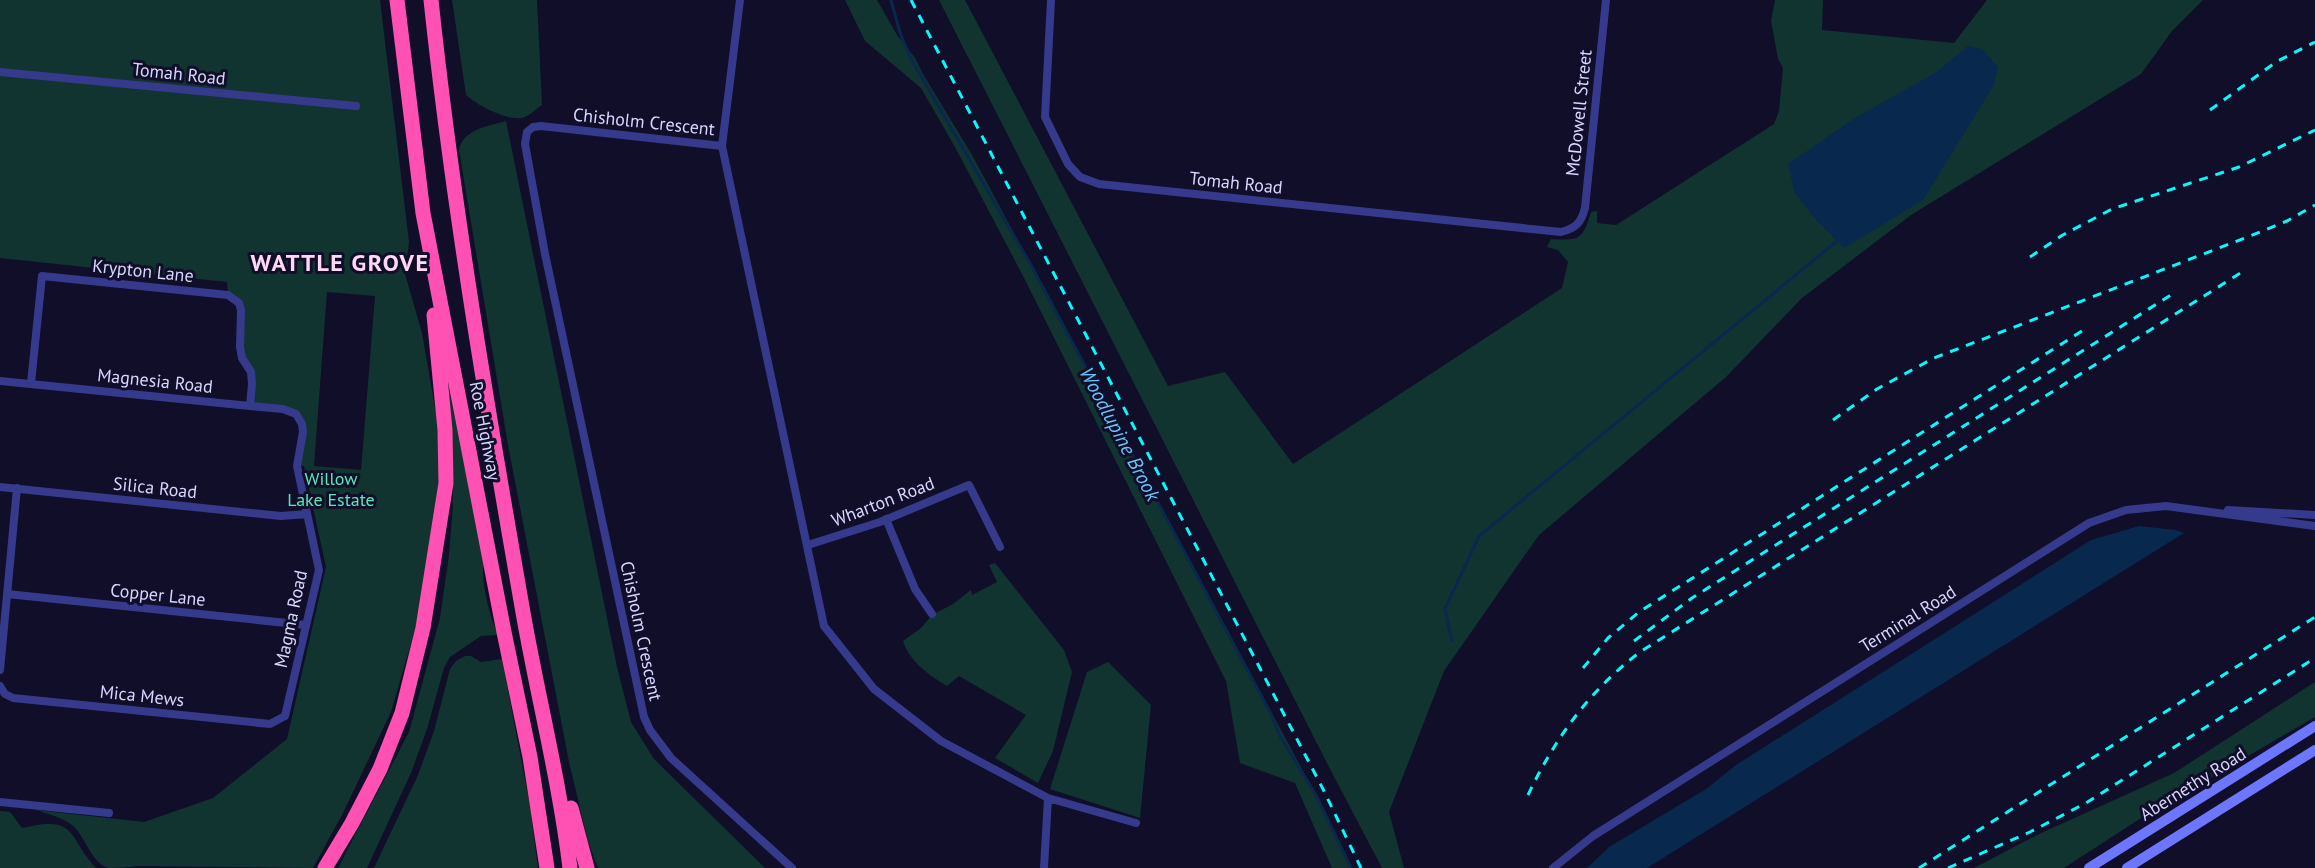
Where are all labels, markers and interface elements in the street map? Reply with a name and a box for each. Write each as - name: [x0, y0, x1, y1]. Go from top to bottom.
- street label: McDowell Street: [1560, 49, 1597, 177]
- street label: Tomah Road: [131, 57, 227, 90]
- street label: Chisholm Crescent: [572, 103, 716, 140]
- street label: Tomah Road: [1188, 166, 1284, 199]
- district label: WATTLE GROVE: [250, 247, 430, 278]
- street label: Krypton Lane: [91, 254, 195, 287]
- street label: Magnesia Road: [96, 363, 214, 398]
- water label: Woodlupine Brook: [1074, 363, 1167, 506]
- street label: Roe Highway: [465, 379, 506, 483]
- park label: Willow Lake Estate: [287, 467, 375, 511]
- street label: Wharton Road: [828, 471, 938, 532]
- street label: Silica Road: [112, 472, 198, 503]
- street label: Chisholm Crescent: [615, 559, 668, 703]
- street label: Magma Road: [269, 568, 312, 670]
- street label: Copper Lane: [109, 578, 207, 611]
- street label: Terminal Road: [1855, 580, 1960, 657]
- street label: Mica Mews: [99, 680, 185, 711]
- street label: Abernethy Road: [2135, 742, 2250, 825]

